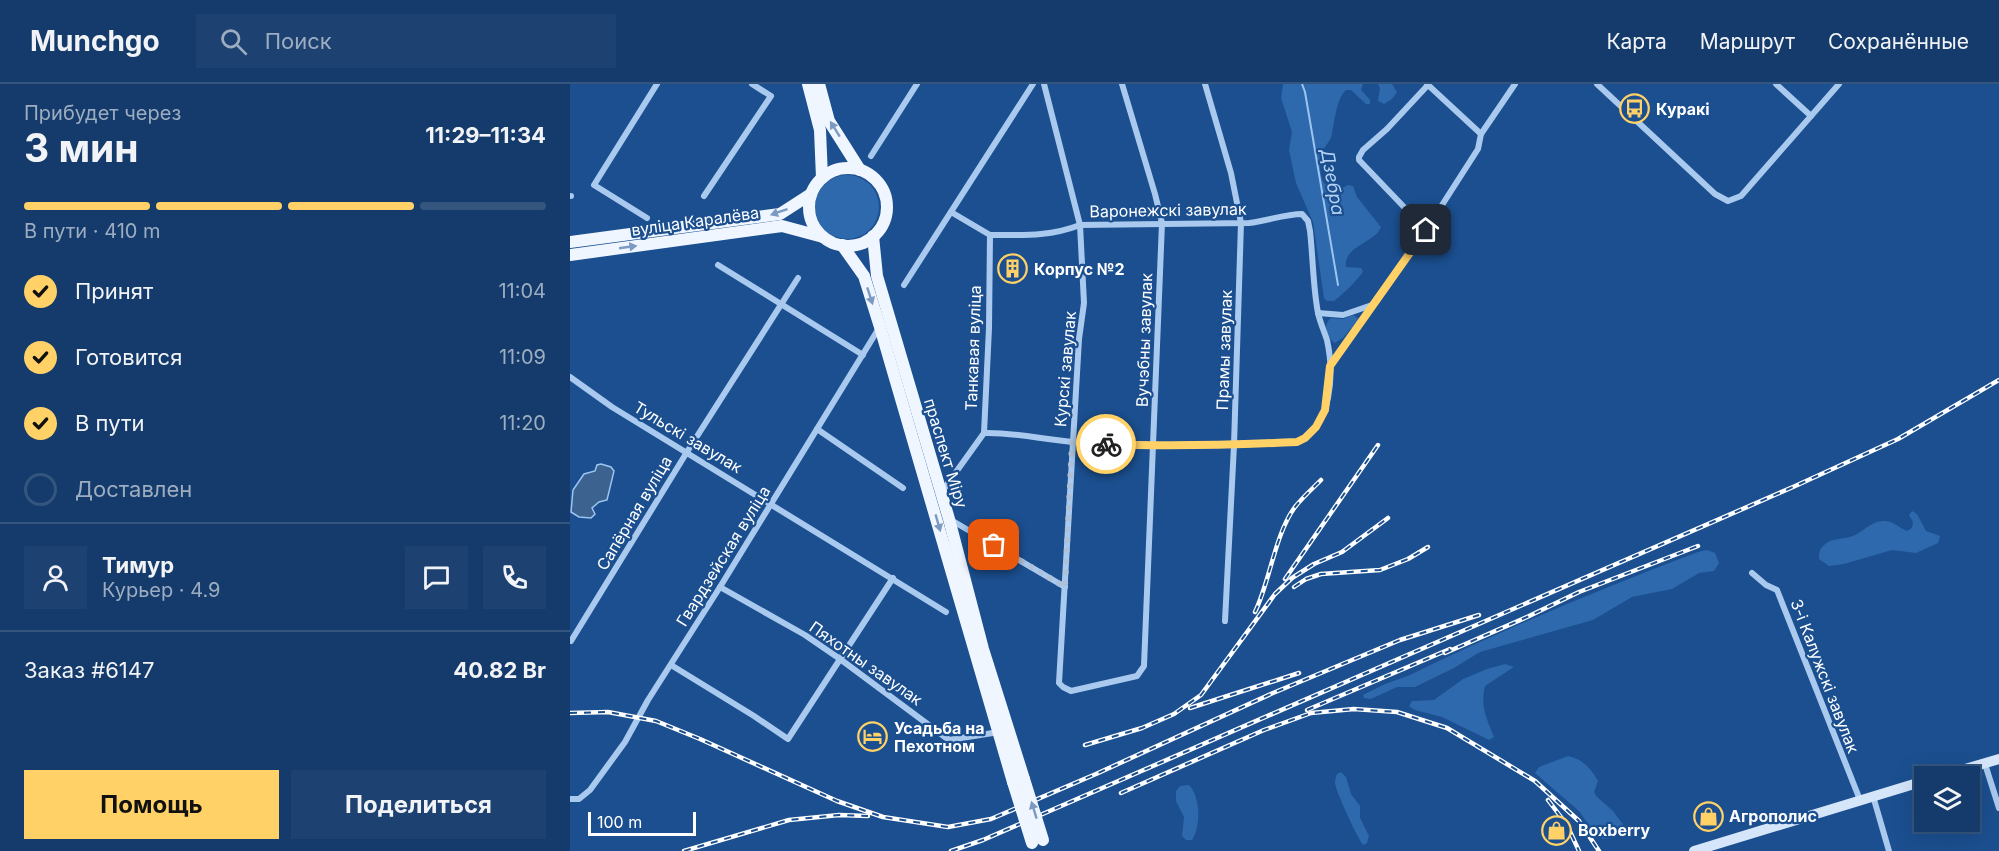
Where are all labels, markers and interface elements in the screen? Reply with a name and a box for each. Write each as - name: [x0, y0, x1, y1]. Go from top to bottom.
- search box: [196, 14, 616, 68]
- text: Munchgo: [30, 24, 160, 58]
- icon: search: [217, 25, 250, 58]
- text: Поиск: [265, 28, 332, 54]
- text: Карта: [1606, 29, 1667, 54]
- text: Маршрут: [1700, 29, 1795, 54]
- text: Сохранённые: [1828, 29, 1969, 54]
- bus stop icon: Куракі: [1619, 93, 1651, 125]
- place label: Куракі: [1656, 99, 1710, 119]
- text: Прибудет через: [24, 101, 181, 125]
- one-way arrow: [829, 121, 840, 137]
- text: 11:29–11:34: [425, 122, 546, 148]
- text: 3 мин: [24, 124, 139, 171]
- water label: Дзебра: [1317, 146, 1349, 217]
- street label: Варонежскі завулак: [1089, 199, 1247, 221]
- street label: вуліца Каралёва: [630, 202, 760, 240]
- pin: [1400, 204, 1451, 255]
- one-way arrow: [769, 208, 787, 217]
- icon: home: [1409, 213, 1442, 246]
- text: В пути · 410 m: [24, 219, 161, 243]
- one-way arrow: [619, 243, 638, 252]
- building icon: Корпус №2: [997, 253, 1029, 285]
- place label: Корпус №2: [1034, 259, 1125, 279]
- street label: Вучэбны завулак: [1132, 272, 1156, 407]
- icon: check: [24, 275, 57, 308]
- text: Принят: [75, 278, 153, 304]
- text: 11:04: [498, 279, 546, 303]
- street label: Танкавая вуліца: [961, 285, 985, 411]
- one-way arrow: [866, 287, 875, 305]
- street label: Прамы завулак: [1212, 289, 1236, 411]
- street label: Курскі завулак: [1050, 310, 1080, 428]
- icon: check: [24, 341, 57, 374]
- text: Готовится: [75, 344, 182, 370]
- text: 11:09: [499, 345, 546, 369]
- street label: праспект Міру: [920, 396, 972, 510]
- street label: Тульскі завулак: [630, 397, 746, 477]
- icon: check: [24, 407, 57, 440]
- text: В пути: [75, 410, 144, 436]
- text: 11:20: [499, 411, 546, 435]
- courier: [1076, 414, 1136, 474]
- icon: bike: [1090, 428, 1123, 461]
- street label: Сапёрная вуліца: [592, 452, 676, 574]
- text: Доставлен: [75, 476, 192, 502]
- street label: Гвардзейская вуліца: [672, 482, 774, 630]
- one-way arrow: [934, 514, 944, 532]
- pin: [968, 519, 1019, 570]
- icon: bag: [977, 528, 1010, 561]
- button: person: [24, 546, 87, 609]
- button: chat: [405, 546, 468, 609]
- button: phone: [483, 546, 546, 609]
- text: Тимур: [102, 552, 174, 578]
- text: Курьер · 4.9: [102, 578, 221, 602]
- street label: 3-і Калужскі завулак: [1786, 596, 1864, 756]
- street label: Пяхотны завулак: [806, 617, 927, 710]
- text: Заказ #6147: [24, 657, 154, 683]
- text: 40.82 Br: [453, 657, 546, 683]
- place label: Усадьба на Пехотном: [894, 718, 984, 756]
- hotel icon: Усадьба на Пехотном: [857, 721, 889, 753]
- map controls: [1914, 766, 1980, 832]
- button: layers: [1914, 766, 1980, 832]
- button: Помощь: [24, 770, 279, 839]
- button: Поделиться: [291, 770, 546, 839]
- one-way arrow: [1029, 800, 1038, 818]
- shop icon: Агрополис: [1692, 800, 1724, 832]
- place label: Агрополис: [1729, 806, 1817, 826]
- scale bar: [588, 809, 696, 836]
- text: 100 m: [597, 812, 642, 832]
- shop icon: Boxberry: [1541, 814, 1573, 846]
- place label: Boxberry: [1578, 820, 1650, 840]

